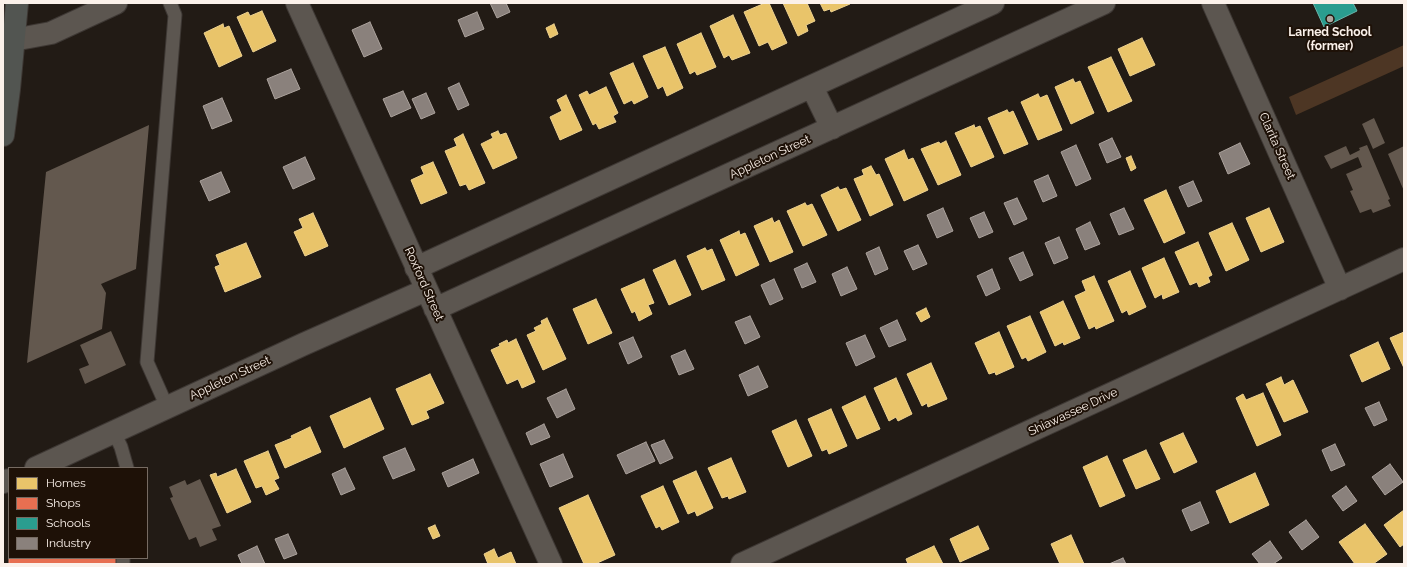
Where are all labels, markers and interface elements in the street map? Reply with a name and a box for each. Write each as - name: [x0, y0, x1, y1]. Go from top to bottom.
- marker: Larned School (former): [1325, 14, 1335, 24]
- place label: Larned School (former): [1288, 25, 1372, 53]
- street label: Clarita Street: [1256, 110, 1298, 182]
- street label: Appleton Street: [727, 132, 813, 182]
- street label: Roxford Street: [401, 245, 447, 323]
- street label: Appleton Street: [187, 353, 273, 403]
- street label: Shiawassee Drive: [1026, 385, 1120, 439]
- legend: [8, 467, 148, 559]
- text: Homes: [46, 476, 86, 490]
- text: Shops: [46, 496, 81, 510]
- text: Schools: [46, 516, 90, 530]
- text: Industry: [46, 536, 91, 550]

